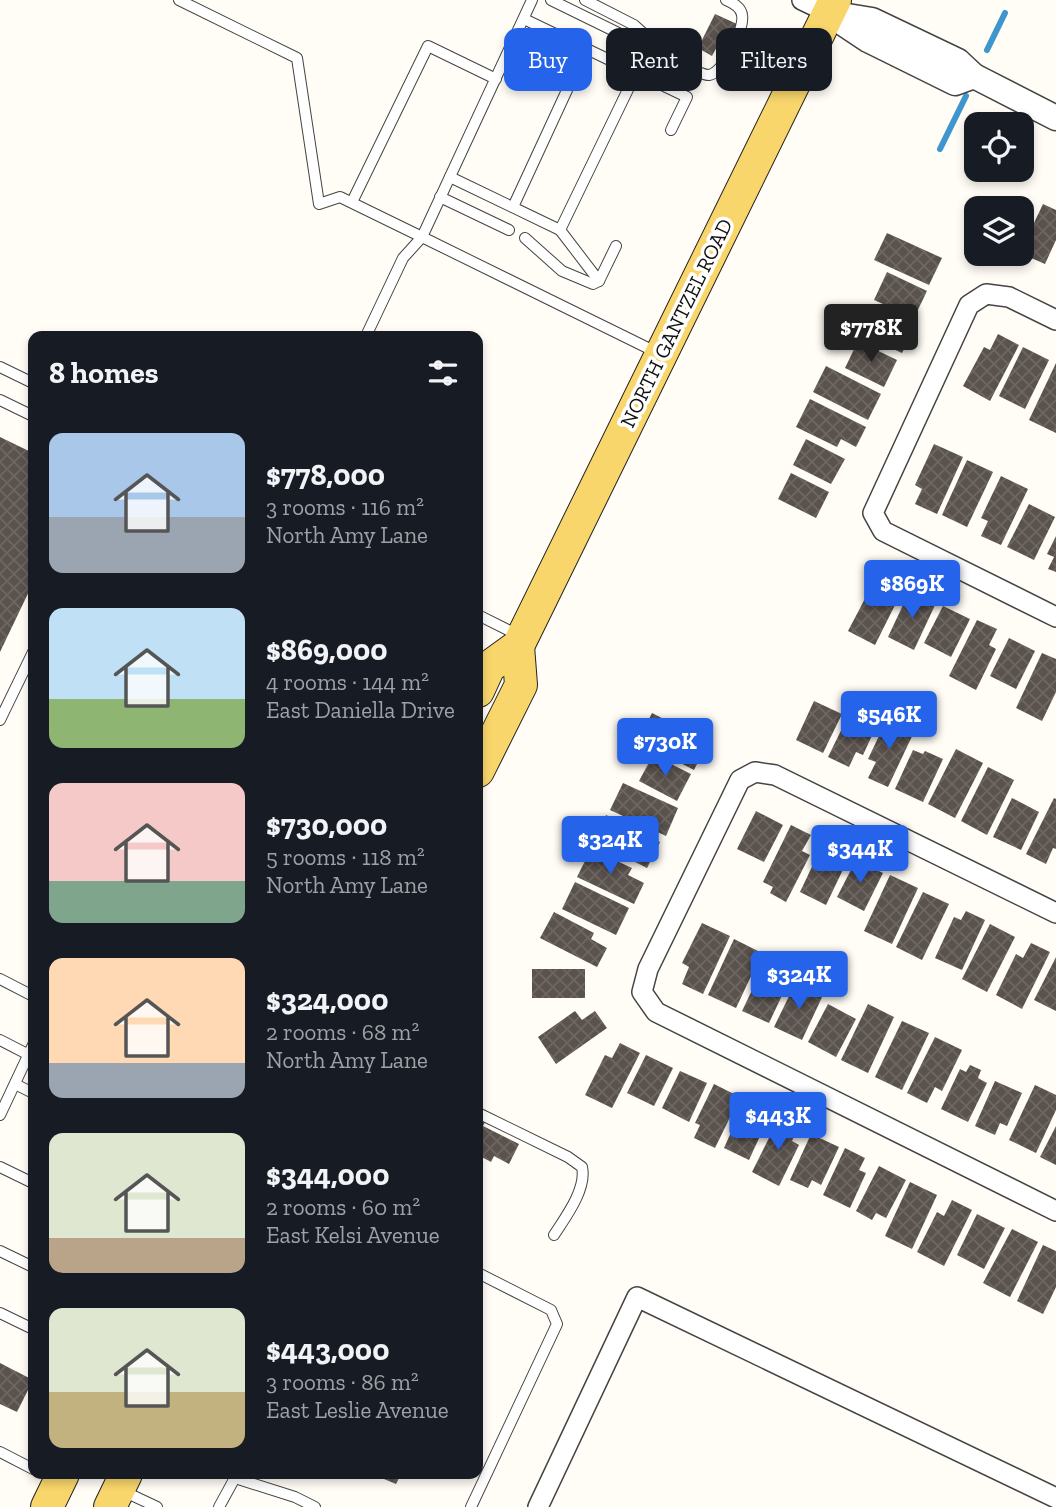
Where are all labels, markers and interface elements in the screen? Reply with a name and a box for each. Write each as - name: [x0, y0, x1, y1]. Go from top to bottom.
- chip: Buy: [504, 28, 592, 91]
- chip: Rent: [606, 28, 702, 91]
- chip: Filters: [716, 28, 832, 91]
- map controls: [964, 112, 1034, 266]
- button: locate: [964, 112, 1034, 182]
- button: layers: [964, 196, 1034, 266]
- street label: NORTH GANTZEL ROAD: [615, 214, 737, 432]
- pin: $778K: [822, 304, 920, 364]
- text: $778K: [840, 313, 902, 341]
- icon: filters: [424, 354, 462, 392]
- text: 8 homes: [49, 355, 158, 391]
- text: $778,000: [266, 457, 385, 493]
- icon: home: [105, 461, 189, 545]
- text: 3 rooms · 116 m²: [266, 493, 424, 521]
- text: North Amy Lane: [266, 521, 428, 549]
- pin: $869K: [863, 560, 961, 620]
- text: $869K: [880, 569, 944, 597]
- text: $869,000: [266, 632, 388, 668]
- icon: home: [105, 636, 189, 720]
- text: 4 rooms · 144 m²: [266, 668, 429, 696]
- pin: $546K: [840, 692, 938, 751]
- text: East Daniella Drive: [266, 696, 455, 724]
- text: $546K: [857, 700, 921, 728]
- pin: $730K: [616, 718, 714, 778]
- text: $730K: [633, 727, 697, 755]
- text: $730,000: [266, 807, 387, 843]
- icon: home: [105, 811, 189, 895]
- pin: $324K: [561, 816, 659, 876]
- text: $324K: [578, 825, 642, 853]
- pin: $344K: [811, 826, 909, 885]
- text: $344K: [827, 834, 893, 862]
- text: 5 rooms · 118 m²: [266, 843, 425, 871]
- text: North Amy Lane: [266, 871, 428, 899]
- pin: $324K: [750, 951, 848, 1011]
- text: $324K: [767, 960, 831, 988]
- text: $324,000: [266, 982, 388, 1018]
- icon: home: [105, 986, 189, 1070]
- text: 2 rooms · 68 m²: [266, 1018, 419, 1046]
- text: North Amy Lane: [266, 1046, 428, 1074]
- pin: $443K: [729, 1092, 827, 1152]
- text: $443K: [745, 1101, 811, 1129]
- text: $344,000: [266, 1157, 389, 1193]
- icon: home: [105, 1161, 189, 1245]
- text: 2 rooms · 60 m²: [266, 1193, 420, 1221]
- text: East Kelsi Avenue: [266, 1221, 440, 1249]
- text: $443,000: [266, 1332, 389, 1368]
- icon: home: [105, 1336, 189, 1420]
- text: 3 rooms · 86 m²: [266, 1368, 419, 1396]
- text: East Leslie Avenue: [266, 1396, 449, 1424]

